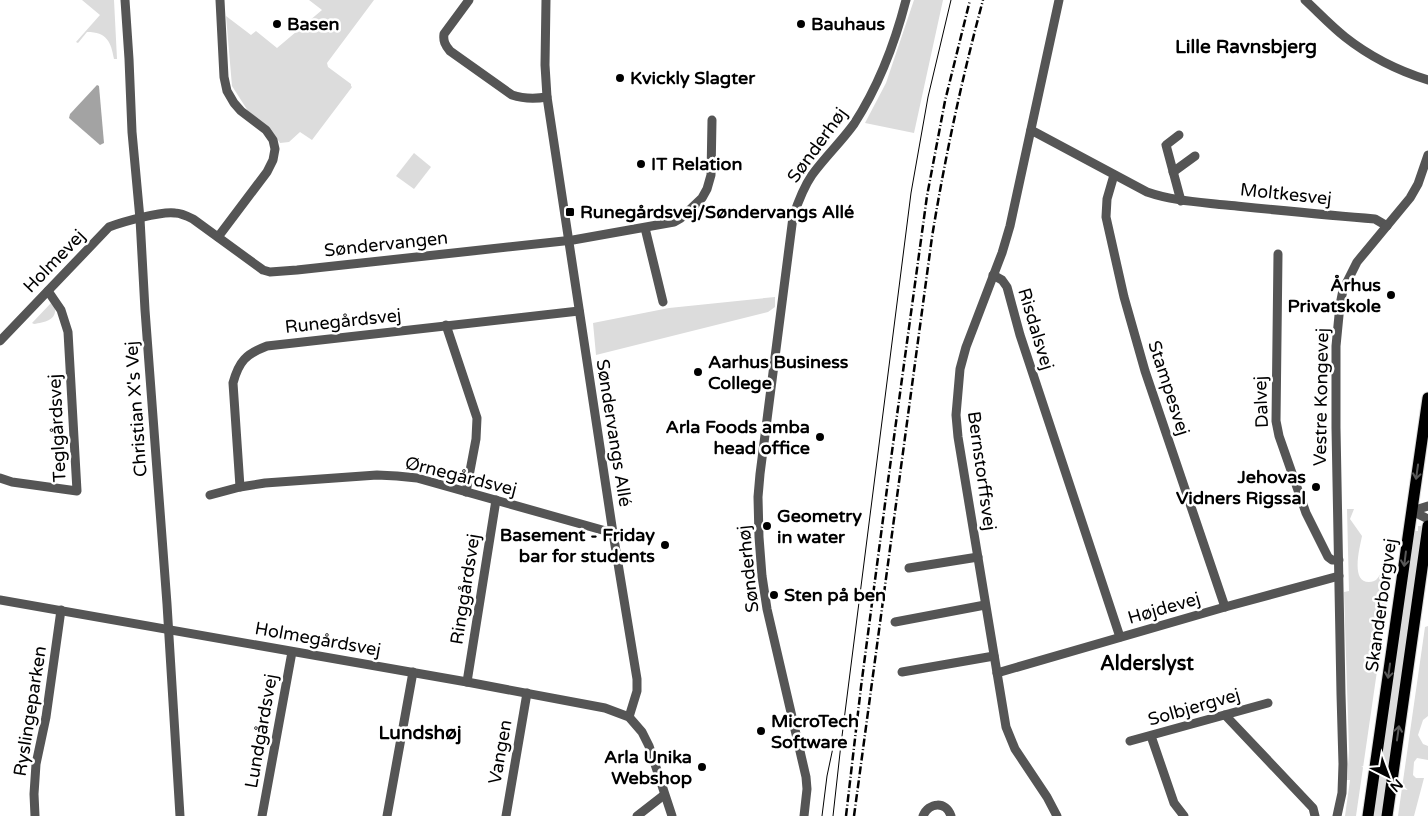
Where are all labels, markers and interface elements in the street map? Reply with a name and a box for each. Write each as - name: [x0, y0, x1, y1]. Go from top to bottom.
- place label: Basen: [287, 13, 339, 35]
- place label: Bauhaus: [811, 13, 885, 35]
- marker: Basen: [271, 18, 283, 30]
- marker: Bauhaus: [795, 18, 807, 30]
- district label: Lille Ravnsbjerg: [1175, 36, 1317, 59]
- place label: Kvickly Slagter: [630, 67, 756, 89]
- marker: Kvickly Slagter: [614, 72, 626, 84]
- street label: Sønderhøj: [782, 103, 852, 187]
- place label: IT Relation: [651, 153, 742, 175]
- marker: IT Relation: [635, 158, 647, 170]
- street label: Moltkesvej: [1239, 178, 1333, 210]
- place label: Runegårdsvej/Søndervangs Allé: [580, 201, 854, 223]
- marker: Runegårdsvej/Søndervangs Allé: [564, 206, 576, 218]
- street label: Holmevej: [18, 225, 90, 297]
- street label: Søndervangen: [323, 227, 449, 261]
- place label: Århus Privatskole: [1288, 274, 1381, 317]
- street label: Risdalsvej: [1013, 285, 1059, 373]
- marker: Århus Privatskole: [1385, 289, 1397, 301]
- street label: Runegårdsvej: [284, 304, 402, 338]
- street label: Vestre Kongevej: [1309, 328, 1333, 466]
- street label: Stampesvej: [1143, 338, 1195, 438]
- street label: Christian X's Vej: [120, 340, 152, 478]
- place label: Aarhus Business College: [708, 351, 849, 394]
- street label: Søndervangs Allé: [591, 358, 637, 508]
- marker: Aarhus Business College: [692, 366, 704, 378]
- street label: Teglgårdsvej: [43, 373, 71, 483]
- street label: Dalvej: [1249, 376, 1273, 428]
- street label: Bernstorffsvej: [963, 410, 1001, 532]
- place label: Arla Foods amba head office: [666, 416, 810, 459]
- marker: Arla Foods amba head office: [814, 431, 826, 443]
- street label: Ørnegårdsvej: [403, 451, 519, 501]
- one-way arrow: [1412, 463, 1422, 479]
- place label: Jehovas Vidners Rigssal: [1176, 466, 1306, 509]
- marker: Jehovas Vidners Rigssal: [1310, 481, 1322, 493]
- place label: Geometry in water: [777, 505, 862, 548]
- marker: Geometry in water: [761, 520, 773, 532]
- place label: Basement - Friday bar for students: [500, 524, 655, 567]
- street label: Sønderhøj: [732, 524, 764, 614]
- street label: Ringgårdsvej: [445, 532, 485, 646]
- street label: Skanderborgvej: [1361, 537, 1401, 673]
- marker: Basement - Friday bar for students: [659, 539, 671, 551]
- one-way arrow: [1400, 551, 1410, 567]
- place label: Sten på ben: [784, 584, 886, 606]
- street label: Højdevej: [1125, 587, 1203, 629]
- marker: Sten på ben: [768, 589, 780, 601]
- street label: Holmegårdsvej: [253, 617, 383, 661]
- street label: Ryslingeparken: [9, 644, 51, 778]
- district label: Alderslyst: [1100, 652, 1194, 676]
- one-way arrow: [1384, 663, 1394, 679]
- street label: Lundgårdsvej: [240, 672, 282, 790]
- street label: Solbjergvej: [1145, 683, 1243, 731]
- place label: MicroTech Software: [771, 710, 859, 753]
- street label: Vangen: [484, 718, 516, 786]
- district label: Lundshøj: [378, 722, 462, 745]
- marker: MicroTech Software: [755, 725, 767, 737]
- one-way arrow: [1394, 725, 1404, 741]
- place label: Arla Unika Webshop: [604, 746, 692, 789]
- north arrow: [1363, 751, 1413, 801]
- marker: Arla Unika Webshop: [696, 761, 708, 773]
- text: N: [1386, 775, 1406, 795]

